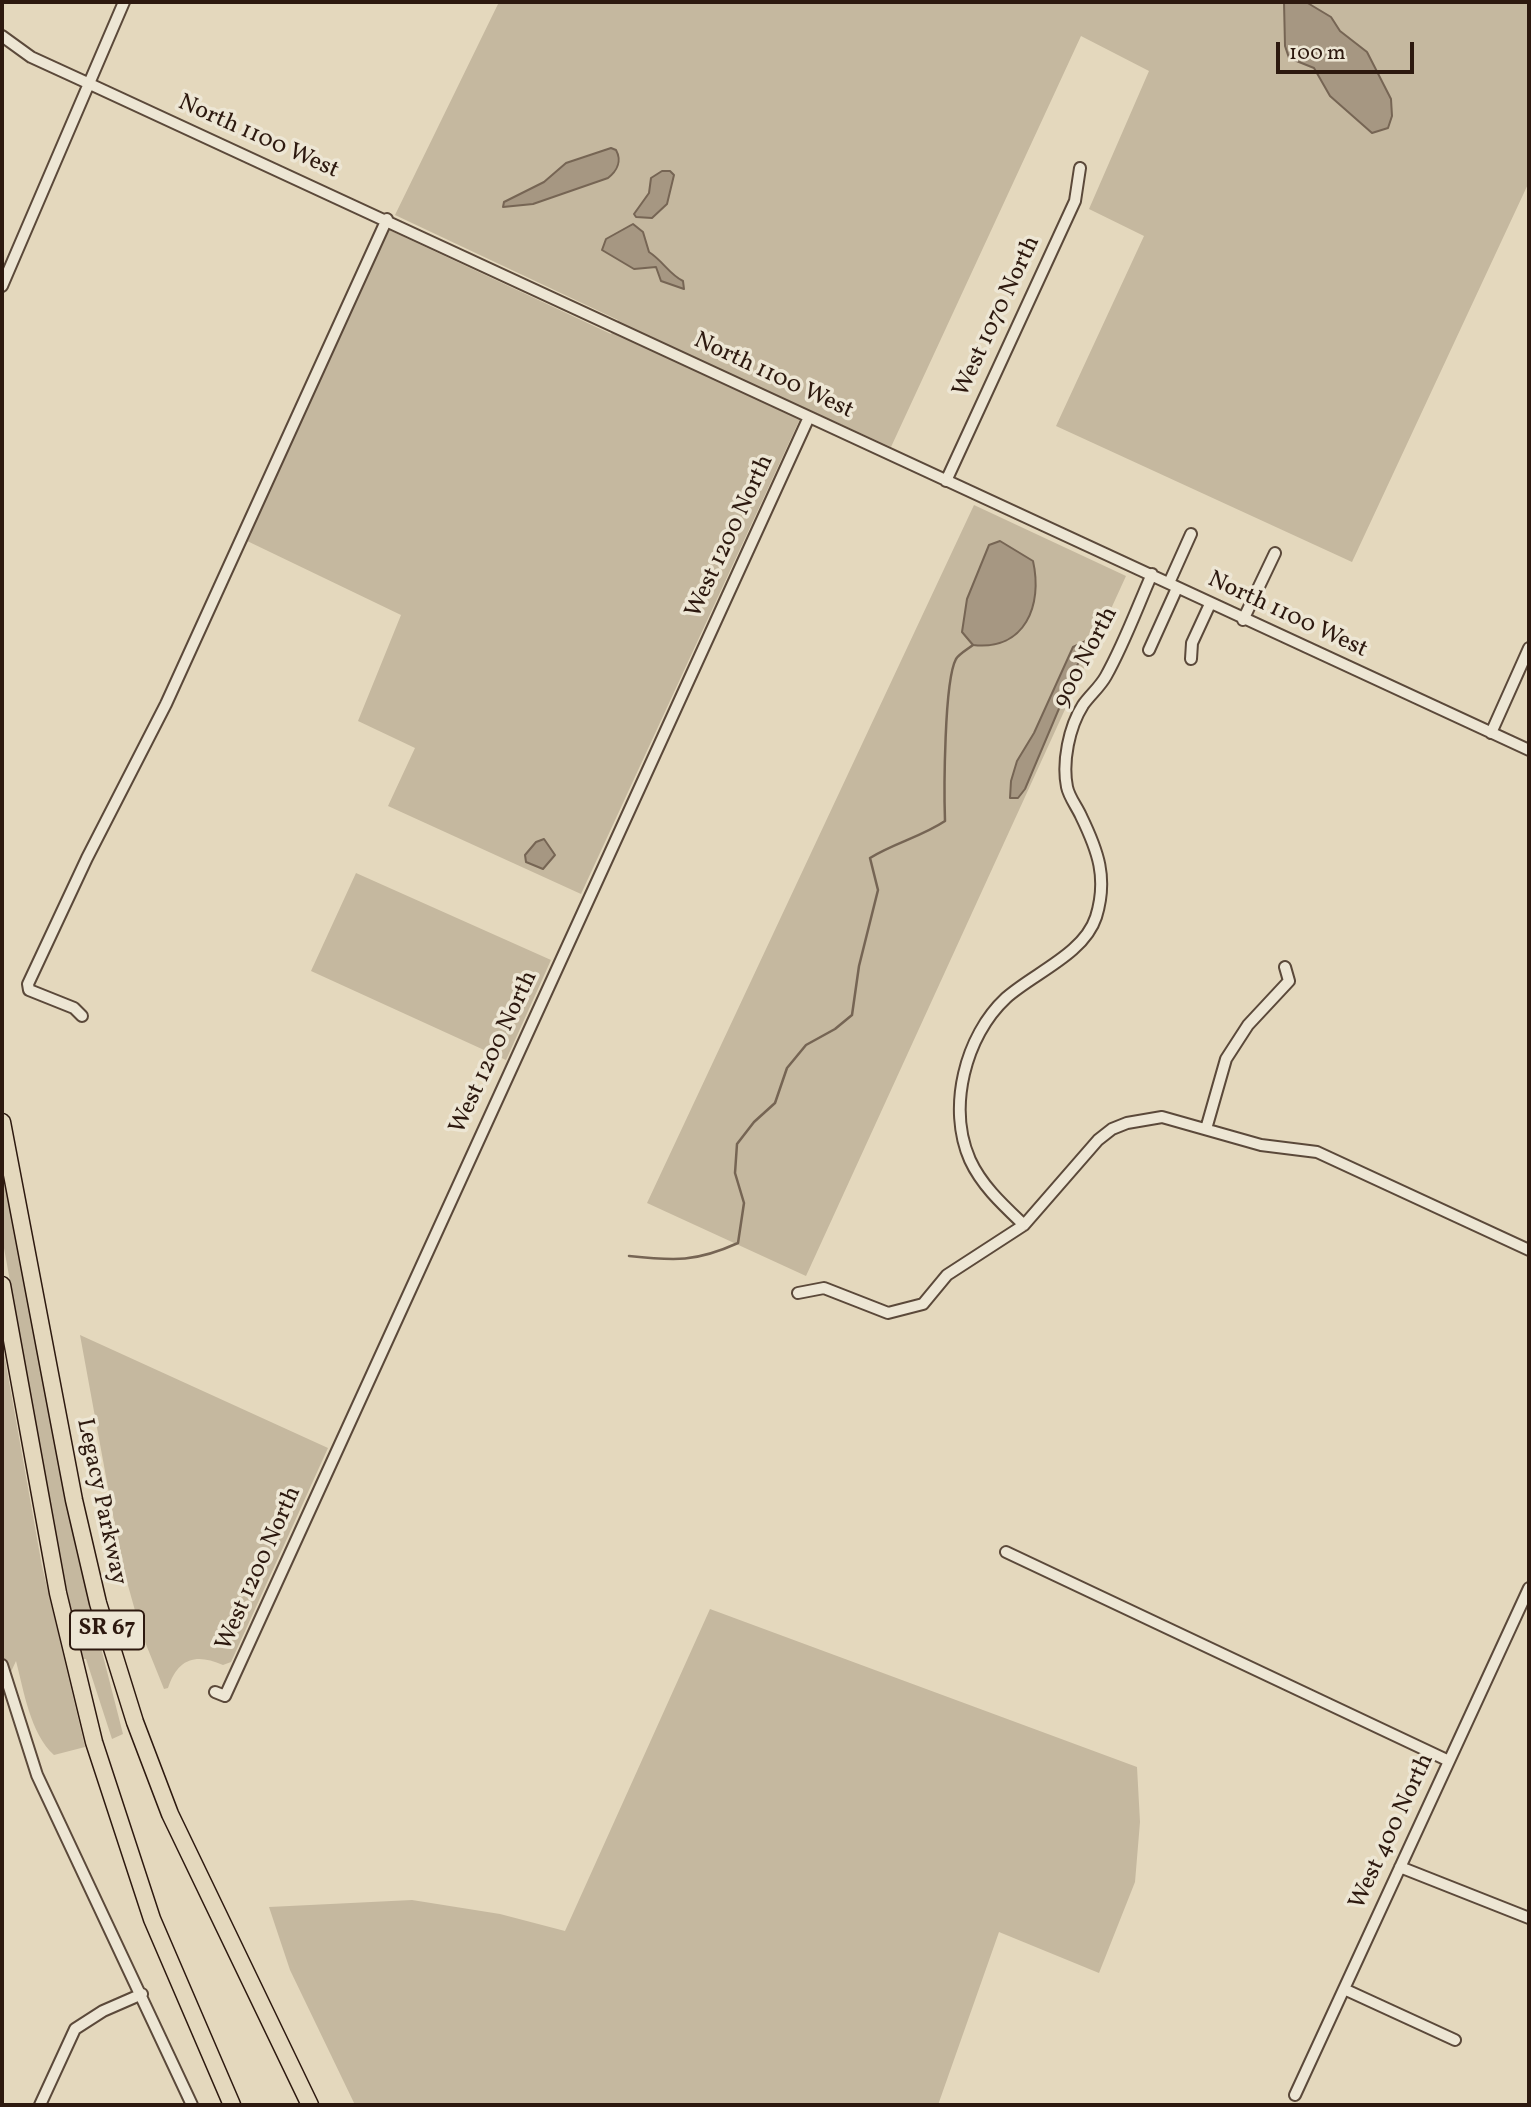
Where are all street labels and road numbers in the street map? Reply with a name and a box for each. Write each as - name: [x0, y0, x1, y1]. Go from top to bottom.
- street label: North 1100 West: [173, 90, 343, 186]
- street label: West 1070 North: [948, 232, 1048, 402]
- street label: North 1100 West: [688, 327, 858, 427]
- street label: West 1200 North: [681, 451, 781, 623]
- street label: North 1100 West: [1202, 566, 1372, 666]
- street label: 900 North: [1048, 602, 1126, 714]
- street label: West 1200 North: [445, 967, 545, 1139]
- street label: Legacy Parkway: [68, 1416, 132, 1588]
- street label: West 1200 North: [211, 1483, 309, 1655]
- road number: SR 67: [70, 1610, 144, 1650]
- street label: West 400 North: [1344, 1750, 1442, 1914]

